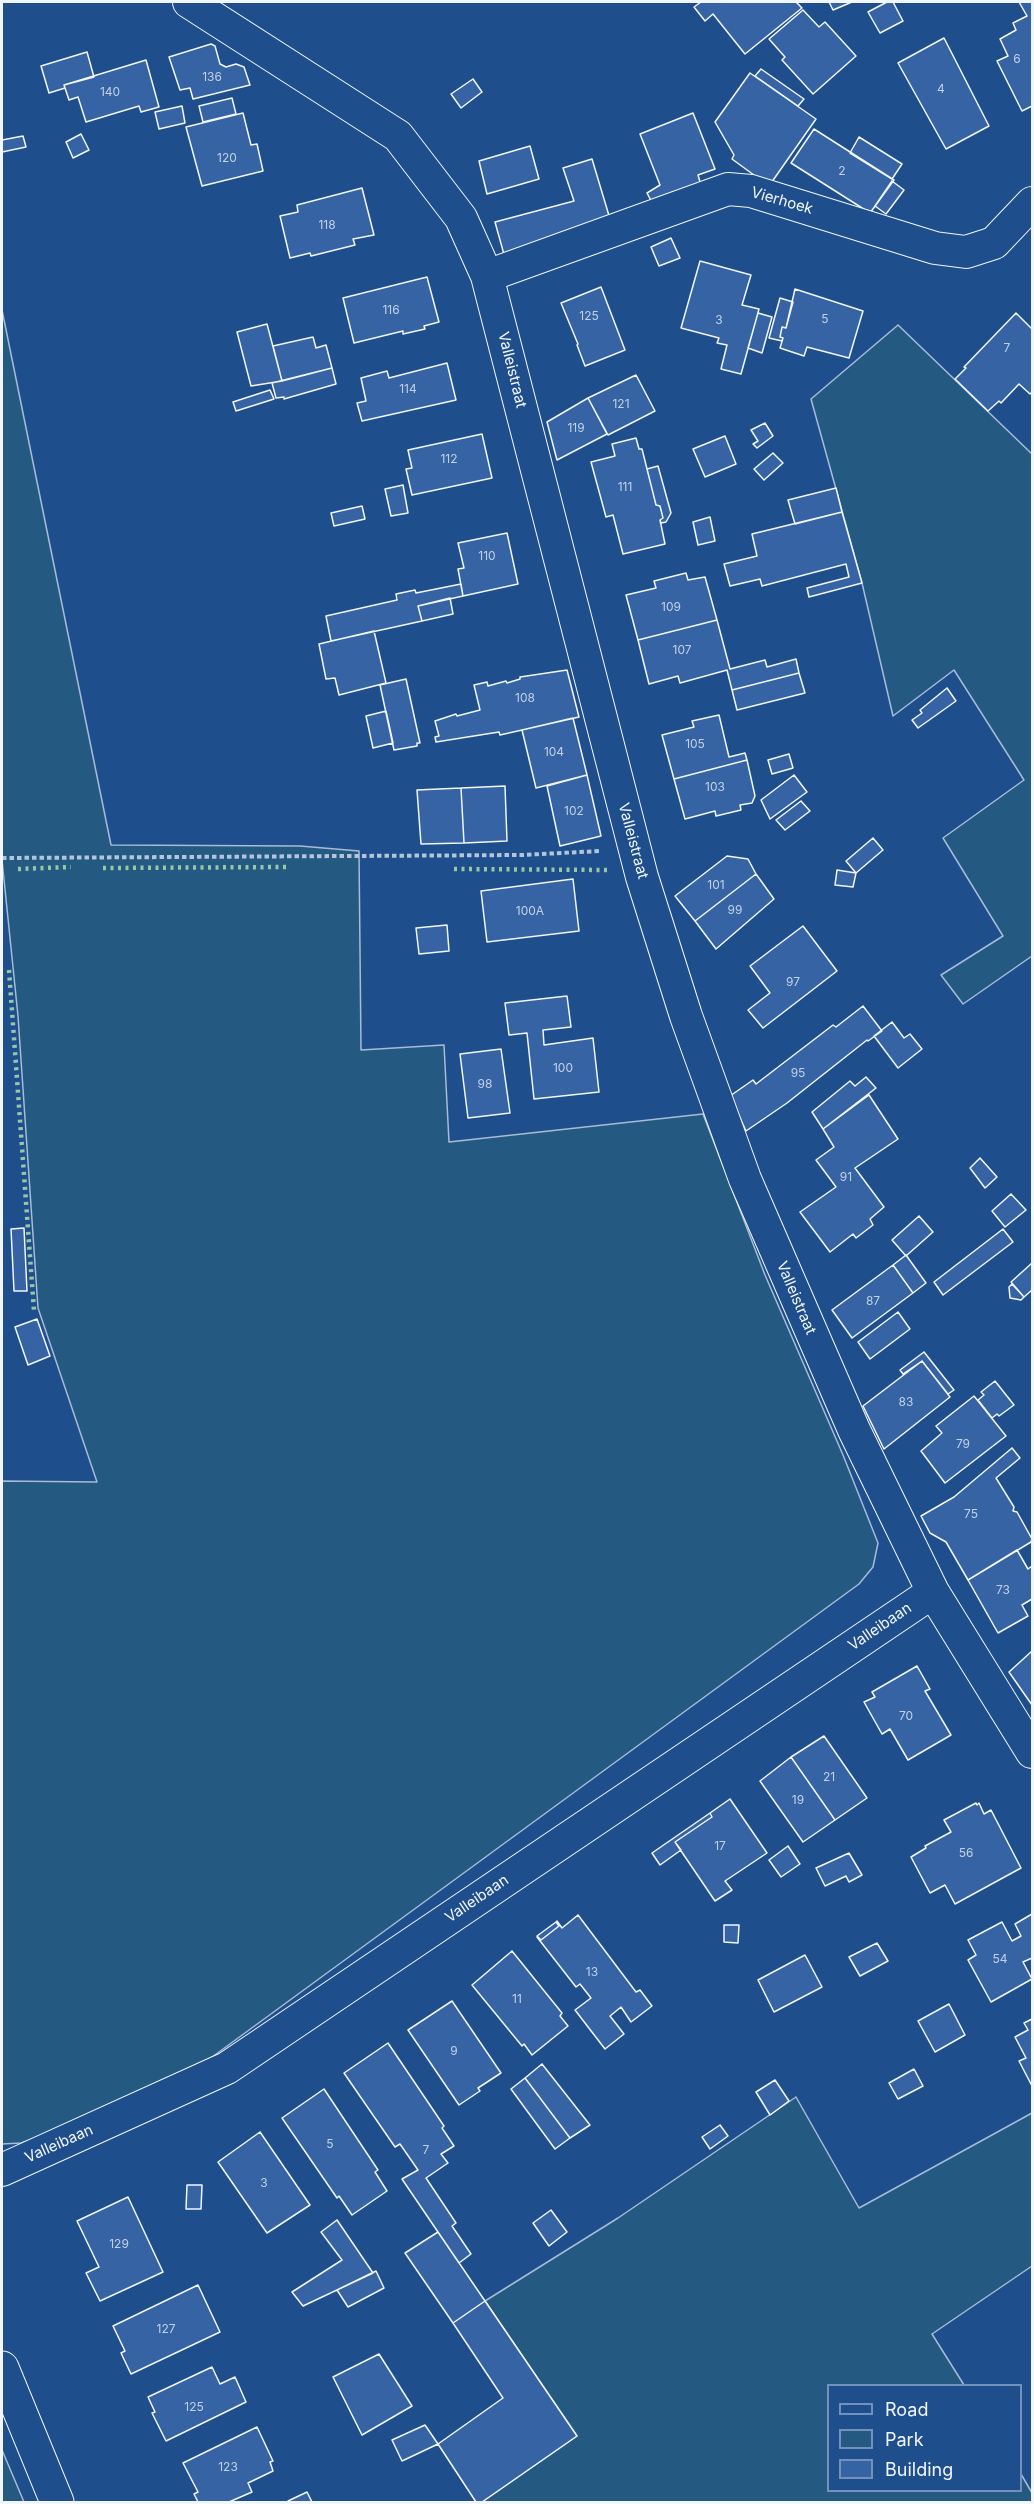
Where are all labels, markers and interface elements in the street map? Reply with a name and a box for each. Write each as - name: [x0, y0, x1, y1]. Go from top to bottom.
- house number: 6: [1013, 52, 1021, 66]
- house number: 136: [202, 70, 222, 84]
- house number: 4: [937, 82, 945, 96]
- house number: 140: [100, 85, 120, 99]
- house number: 120: [217, 151, 237, 165]
- house number: 2: [838, 164, 846, 178]
- street label: Vierhoek: [749, 184, 815, 218]
- house number: 118: [318, 218, 336, 232]
- house number: 116: [382, 303, 400, 317]
- house number: 125: [579, 309, 599, 323]
- house number: 5: [821, 312, 829, 326]
- house number: 3: [715, 313, 723, 327]
- street label: Valleistraat: [494, 330, 530, 410]
- house number: 7: [1004, 341, 1010, 355]
- house number: 114: [399, 382, 417, 396]
- house number: 121: [612, 397, 630, 411]
- house number: 119: [567, 421, 585, 435]
- house number: 112: [440, 452, 458, 466]
- house number: 111: [618, 480, 632, 494]
- house number: 110: [478, 549, 496, 563]
- house number: 109: [661, 600, 681, 614]
- house number: 107: [672, 643, 692, 657]
- house number: 108: [515, 691, 535, 705]
- house number: 105: [685, 737, 705, 751]
- house number: 104: [544, 745, 564, 759]
- house number: 103: [705, 780, 725, 794]
- street label: Valleistraat: [614, 801, 652, 881]
- house number: 102: [564, 804, 584, 818]
- house number: 101: [707, 878, 725, 892]
- house number: 99: [728, 903, 742, 917]
- house number: 100A: [516, 904, 544, 918]
- house number: 97: [786, 975, 800, 989]
- house number: 100: [553, 1061, 573, 1075]
- house number: 95: [791, 1066, 805, 1080]
- house number: 98: [478, 1077, 492, 1091]
- house number: 91: [840, 1170, 852, 1184]
- street label: Valleistraat: [773, 1259, 819, 1337]
- house number: 87: [866, 1294, 880, 1308]
- house number: 83: [899, 1395, 913, 1409]
- house number: 79: [956, 1437, 970, 1451]
- house number: 75: [964, 1507, 978, 1521]
- house number: 73: [996, 1583, 1010, 1597]
- street label: Valleibaan: [845, 1599, 915, 1655]
- house number: 70: [899, 1709, 913, 1723]
- house number: 21: [823, 1770, 835, 1784]
- house number: 19: [792, 1793, 804, 1807]
- house number: 17: [714, 1839, 726, 1853]
- house number: 56: [959, 1846, 973, 1860]
- street label: Valleibaan: [442, 1871, 512, 1927]
- house number: 54: [992, 1952, 1008, 1966]
- house number: 13: [586, 1965, 598, 1979]
- house number: 11: [512, 1992, 522, 2006]
- house number: 9: [450, 2044, 458, 2058]
- street label: Valleibaan: [22, 2121, 96, 2167]
- house number: 5: [326, 2137, 334, 2151]
- house number: 7: [423, 2143, 429, 2157]
- house number: 3: [260, 2176, 268, 2190]
- house number: 129: [109, 2237, 129, 2251]
- house number: 127: [157, 2322, 175, 2336]
- legend: [827, 2384, 1022, 2492]
- text: Road: [885, 2399, 928, 2420]
- house number: 125: [184, 2400, 204, 2414]
- text: Park: [885, 2429, 924, 2450]
- text: Building: [885, 2459, 953, 2480]
- house number: 123: [218, 2460, 238, 2474]

